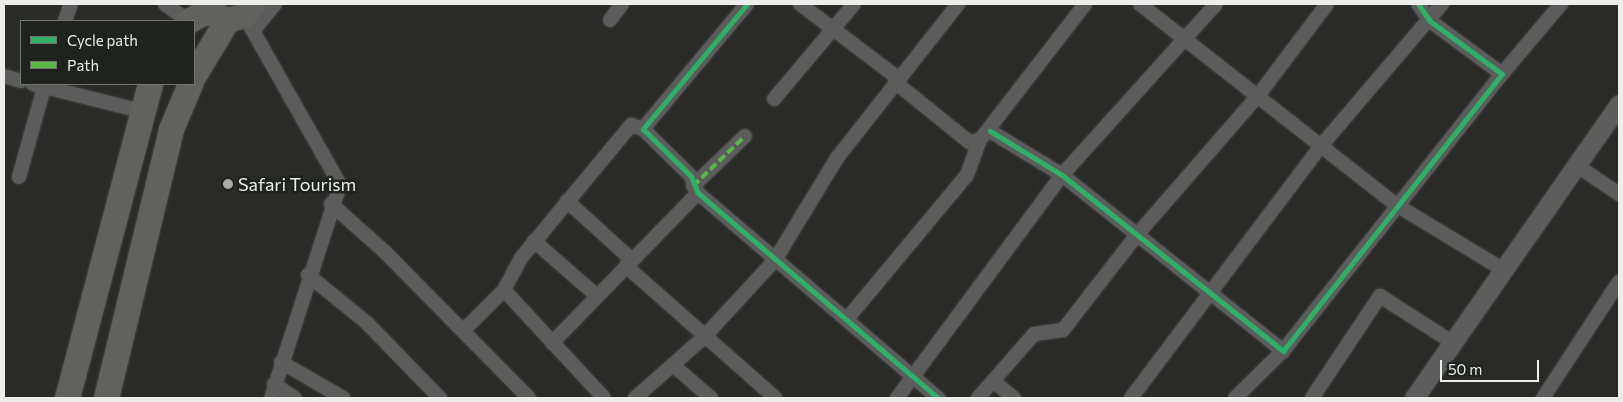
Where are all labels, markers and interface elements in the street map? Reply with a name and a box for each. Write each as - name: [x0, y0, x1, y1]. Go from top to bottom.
- legend: [20, 20, 195, 85]
- text: Cycle path: [67, 31, 138, 49]
- text: Path: [67, 56, 99, 74]
- place label: Safari Tourism: [238, 173, 356, 195]
- marker: Safari Tourism: [222, 178, 234, 190]
- scale bar: [1443, 350, 1542, 382]
- text: 50 m: [1448, 360, 1482, 378]

